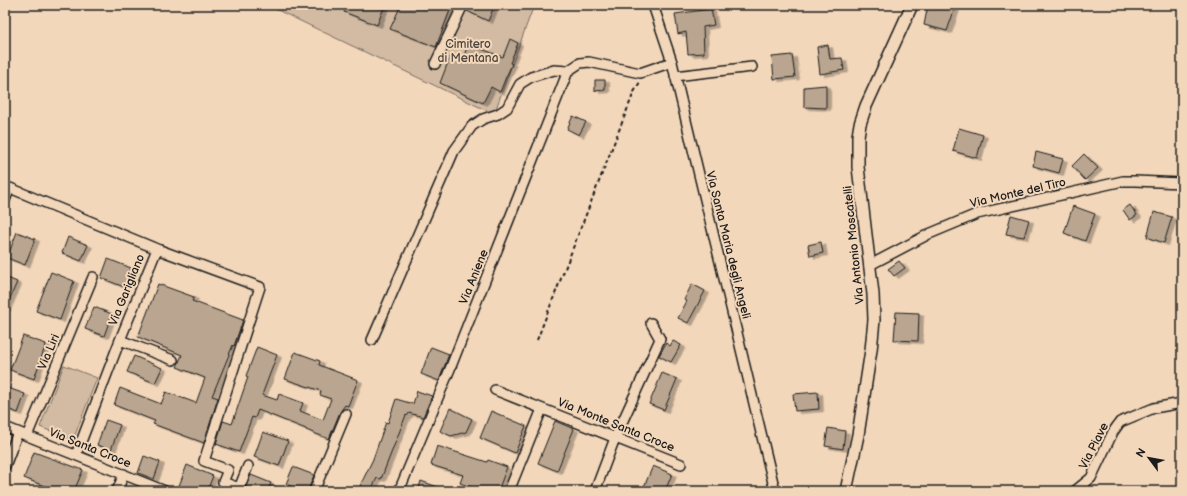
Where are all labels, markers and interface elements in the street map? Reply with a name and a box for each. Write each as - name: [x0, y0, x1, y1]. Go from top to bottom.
- park label: Cimitero di Mentana: [438, 37, 499, 66]
- street label: Via Santa Maria degli Angeli: [702, 170, 754, 321]
- street label: Via Monte del Tiro: [969, 175, 1068, 211]
- street label: Via Antonio Moscatelli: [840, 185, 868, 305]
- street label: Via Aniene: [456, 247, 492, 307]
- street label: Via Garigliano: [106, 252, 148, 328]
- street label: Via Liri: [35, 332, 63, 372]
- street label: Via Monte Santa Croce: [555, 395, 677, 455]
- street label: Via Piave: [1076, 420, 1112, 472]
- street label: Via Santa Croce: [47, 425, 133, 471]
- north arrow: [1129, 438, 1169, 478]
- text: N: [1133, 446, 1149, 460]

